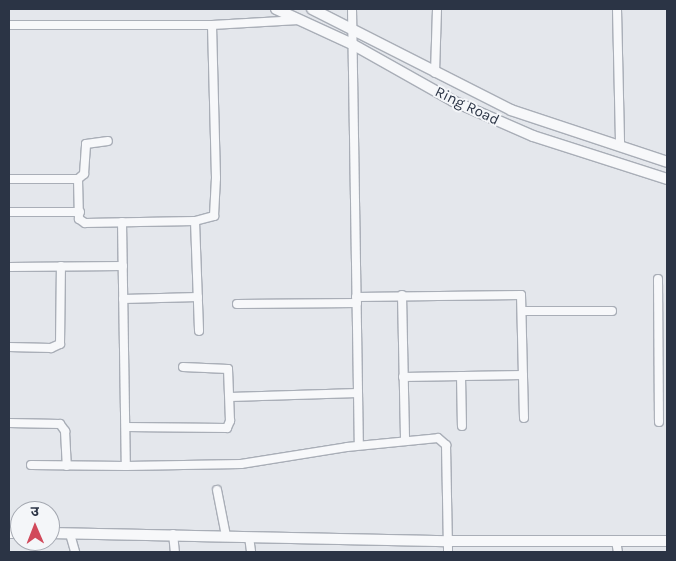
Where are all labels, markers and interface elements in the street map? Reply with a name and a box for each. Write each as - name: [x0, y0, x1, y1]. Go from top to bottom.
- street label: Ring Road: [432, 83, 502, 129]
- north arrow: [10, 501, 60, 551]
- text: उ: [30, 503, 39, 520]

